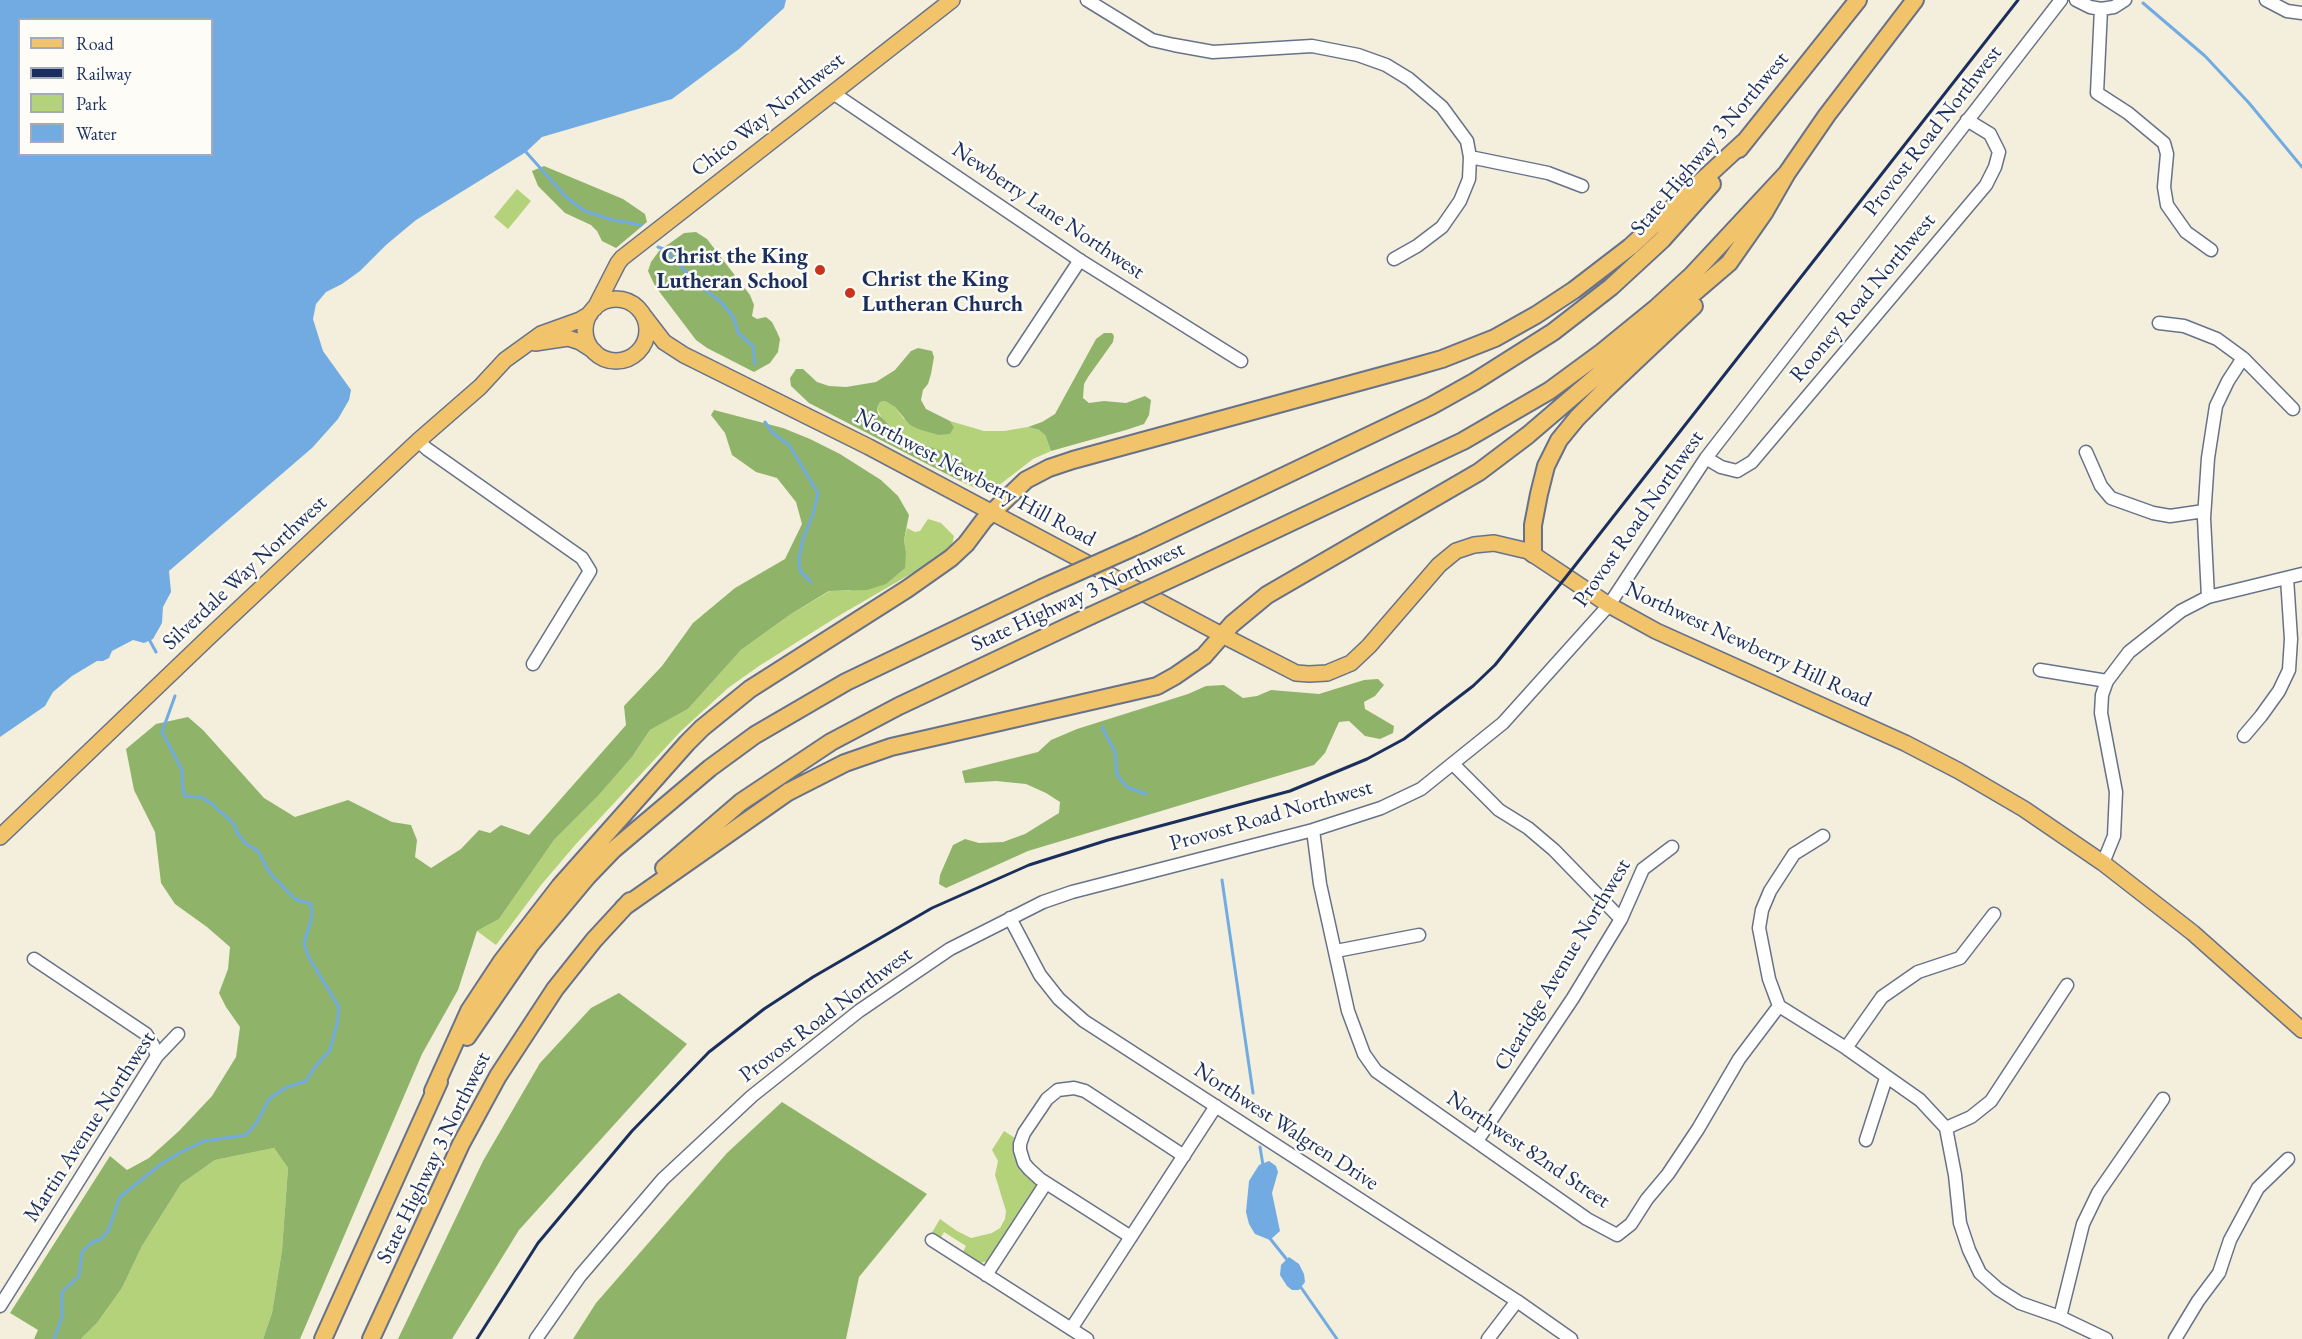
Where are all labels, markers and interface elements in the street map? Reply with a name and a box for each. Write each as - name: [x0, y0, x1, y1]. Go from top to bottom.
- legend: [18, 18, 213, 156]
- text: Road: [76, 32, 114, 55]
- street label: Provost Road Northwest: [1858, 40, 2008, 222]
- street label: Chico Way Northwest: [686, 47, 850, 183]
- street label: State Highway 3 Northwest: [1625, 47, 1795, 241]
- text: Railway: [76, 62, 132, 85]
- text: Park: [76, 92, 107, 115]
- text: Water: [76, 122, 117, 145]
- street label: Newberry Lane Northwest: [947, 137, 1149, 285]
- street label: Rooney Road Northwest: [1785, 208, 1941, 388]
- place label: Christ the King Lutheran School: [656, 244, 808, 296]
- marker: Christ the King Lutheran School: [813, 263, 827, 277]
- place label: Christ the King Lutheran Church: [862, 267, 1023, 318]
- marker: Christ the King Lutheran Church: [843, 286, 857, 300]
- street label: Northwest Newberry Hill Road: [850, 403, 1100, 553]
- street label: Provost Road Northwest: [1568, 426, 1710, 612]
- street label: Silverdale Way Northwest: [157, 490, 333, 656]
- street label: State Highway 3 Northwest: [967, 536, 1189, 658]
- street label: Northwest Newberry Hill Road: [1621, 576, 1875, 714]
- street label: Provost Road Northwest: [1167, 774, 1375, 858]
- street label: Clearidge Avenue Northwest: [1489, 854, 1637, 1076]
- street label: Provost Road Northwest: [734, 941, 918, 1089]
- street label: Martin Avenue Northwest: [19, 1027, 161, 1227]
- street label: State Highway 3 Northwest: [371, 1048, 497, 1268]
- street label: Northwest Walgren Drive: [1188, 1057, 1384, 1197]
- street label: Northwest 82nd Street: [1441, 1086, 1615, 1214]

